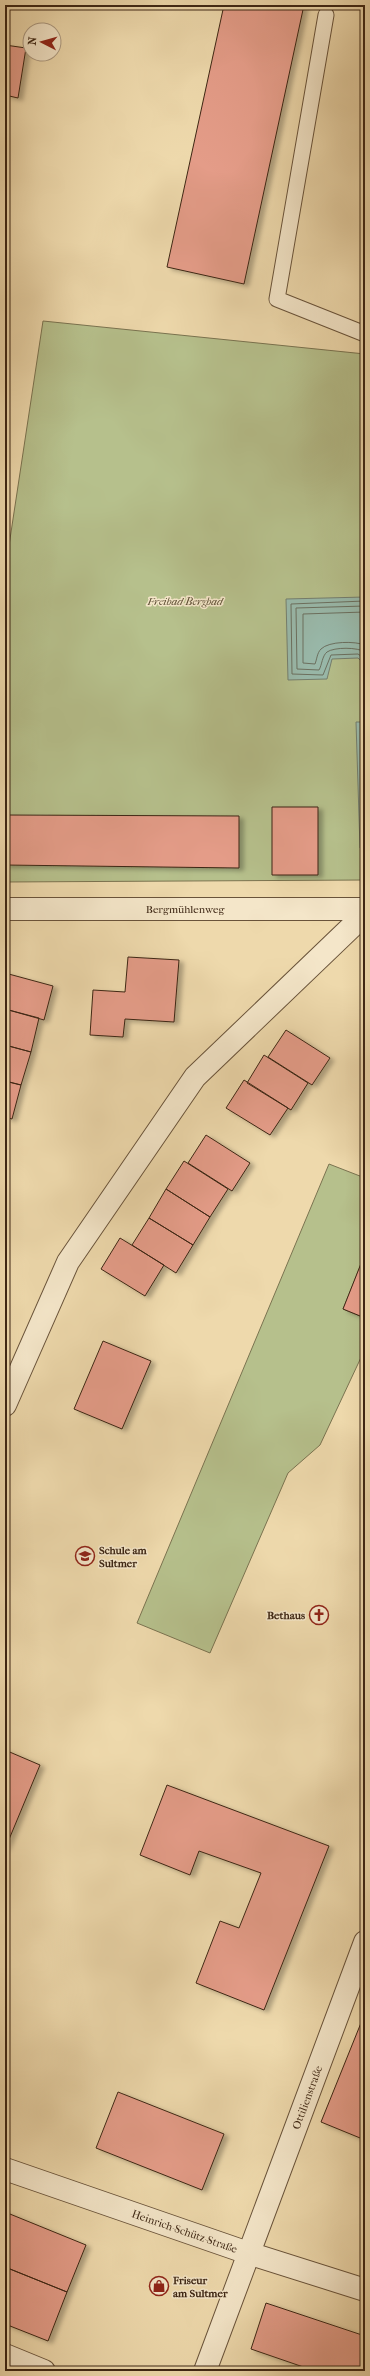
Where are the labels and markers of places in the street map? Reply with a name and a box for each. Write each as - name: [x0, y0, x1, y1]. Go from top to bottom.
- place label: Schule am Sultmer: [99, 1544, 148, 1570]
- school or university icon: Schule am Sultmer: [74, 1545, 96, 1567]
- church icon: Bethaus: [308, 1604, 330, 1626]
- place label: Bethaus: [267, 1609, 305, 1622]
- place label: Friseur am Sultmer: [172, 2274, 228, 2300]
- shop icon: Friseur am Sultmer: [148, 2275, 170, 2297]

